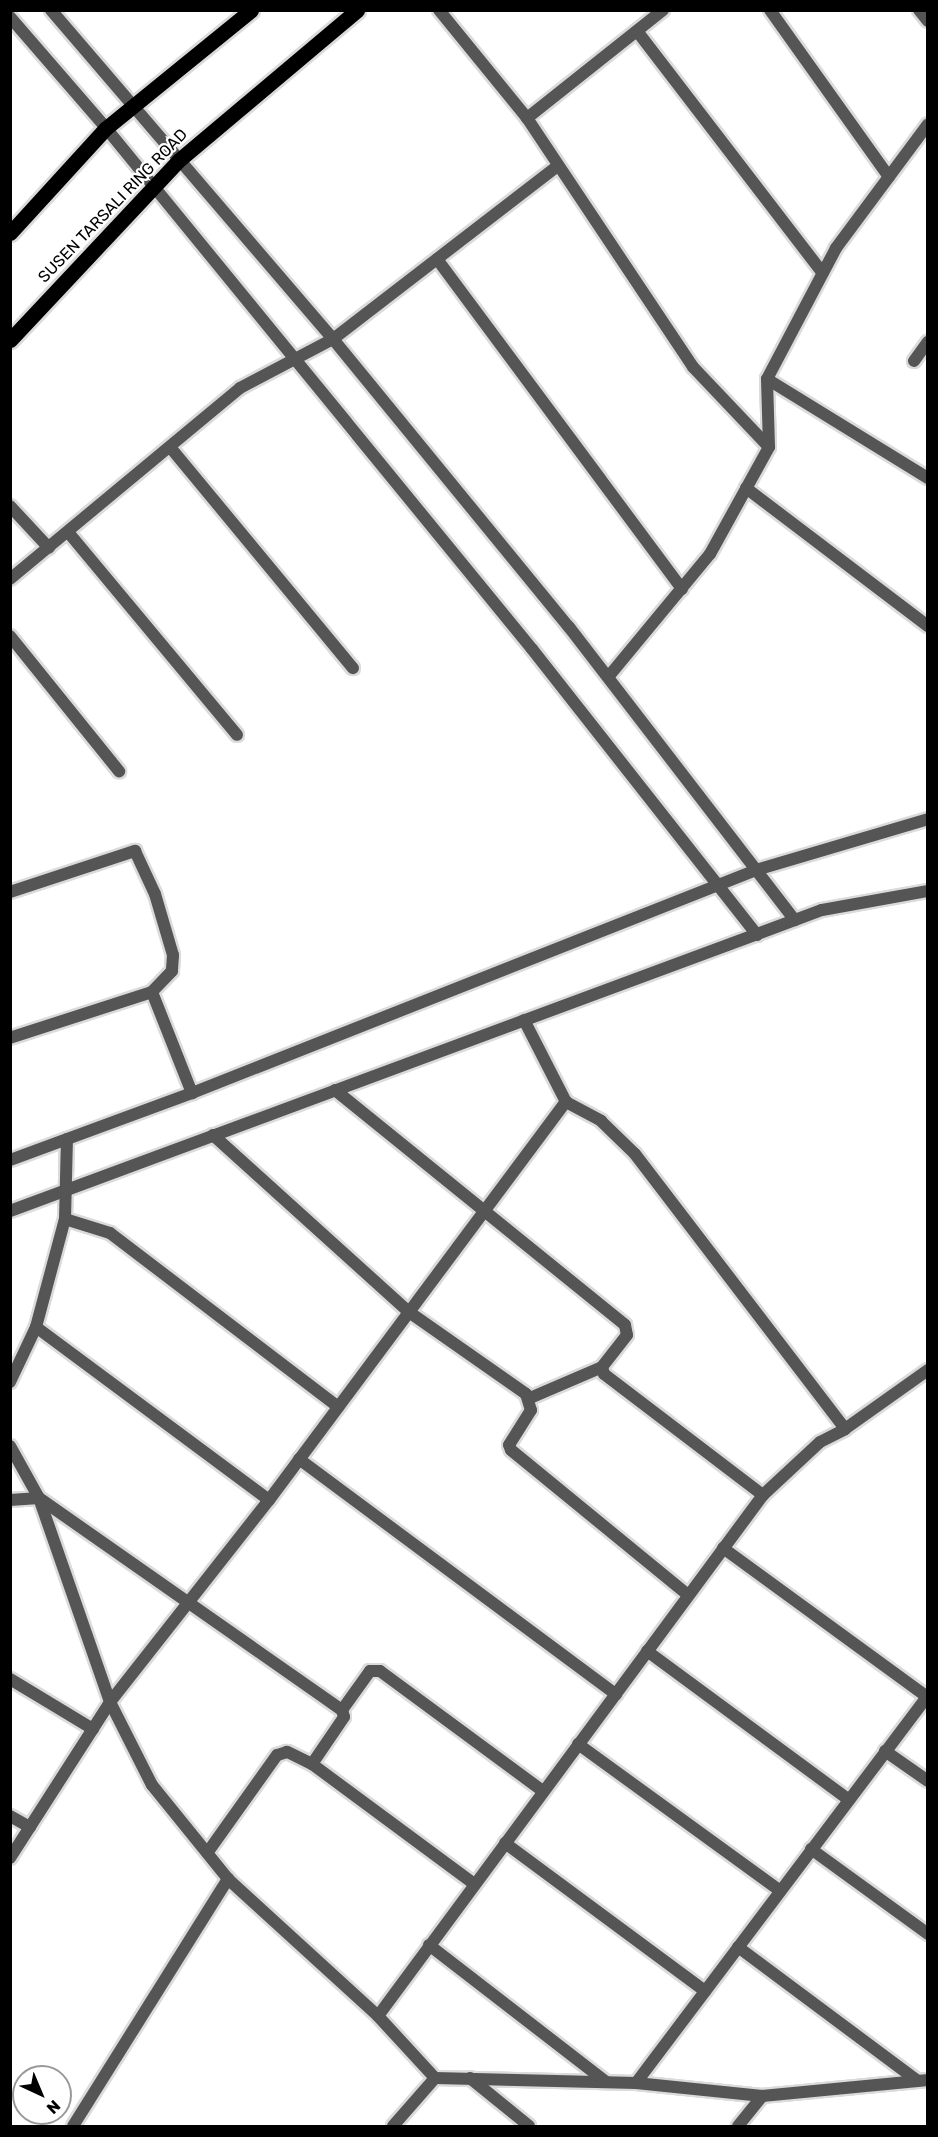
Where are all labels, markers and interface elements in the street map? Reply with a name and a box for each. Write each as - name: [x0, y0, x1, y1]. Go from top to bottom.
- street label: SUSEN TARSALI RING ROAD: [34, 125, 192, 287]
- north arrow: [12, 2065, 72, 2125]
- text: N: [43, 2096, 64, 2118]

